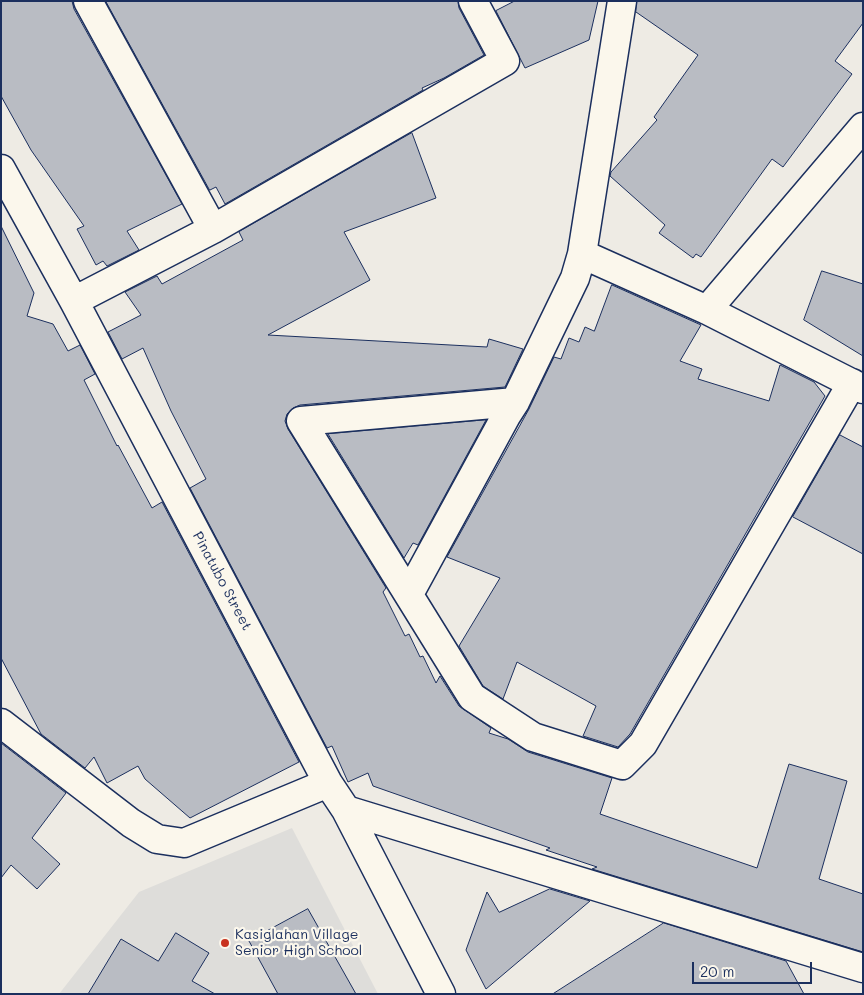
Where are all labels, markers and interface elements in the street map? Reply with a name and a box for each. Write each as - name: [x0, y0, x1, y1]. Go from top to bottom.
- street label: Pinatubo Street: [189, 529, 255, 633]
- place label: Kasiglahan Village Senior High School: [235, 927, 362, 960]
- marker: Kasiglahan Village Senior High School: [219, 937, 231, 949]
- scale bar: [694, 952, 814, 984]
- text: 20 m: [700, 961, 734, 981]

